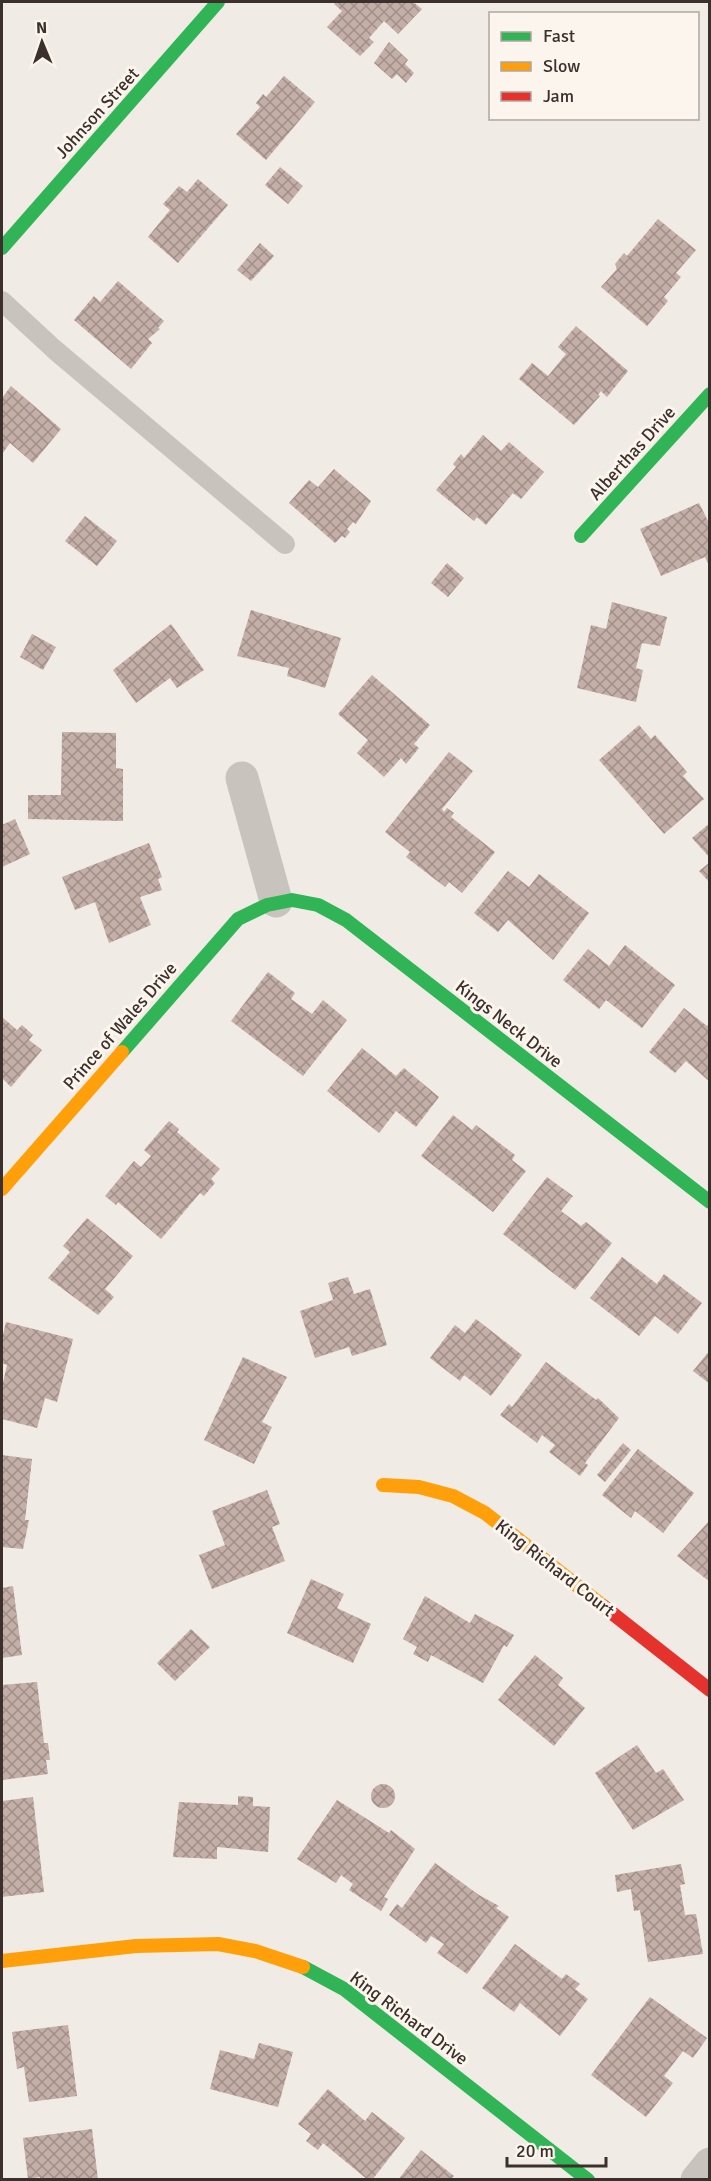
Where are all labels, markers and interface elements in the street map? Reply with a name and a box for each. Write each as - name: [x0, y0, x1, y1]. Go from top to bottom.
- north arrow: [12, 12, 72, 72]
- legend: [489, 12, 699, 120]
- text: N: [36, 18, 47, 38]
- text: Fast: [543, 25, 575, 47]
- text: Slow: [543, 55, 580, 77]
- street label: Johnson Street: [50, 63, 144, 163]
- text: Jam: [543, 85, 574, 107]
- street label: Alberthas Drive: [584, 401, 680, 505]
- street label: Prince of Wales Drive: [59, 958, 181, 1094]
- street label: Kings Neck Drive: [451, 975, 567, 1073]
- street label: King Richard Court: [491, 1515, 619, 1621]
- street label: King Richard Drive: [346, 1966, 472, 2070]
- scale bar: [507, 2130, 606, 2168]
- text: 20 m: [516, 2140, 554, 2162]

